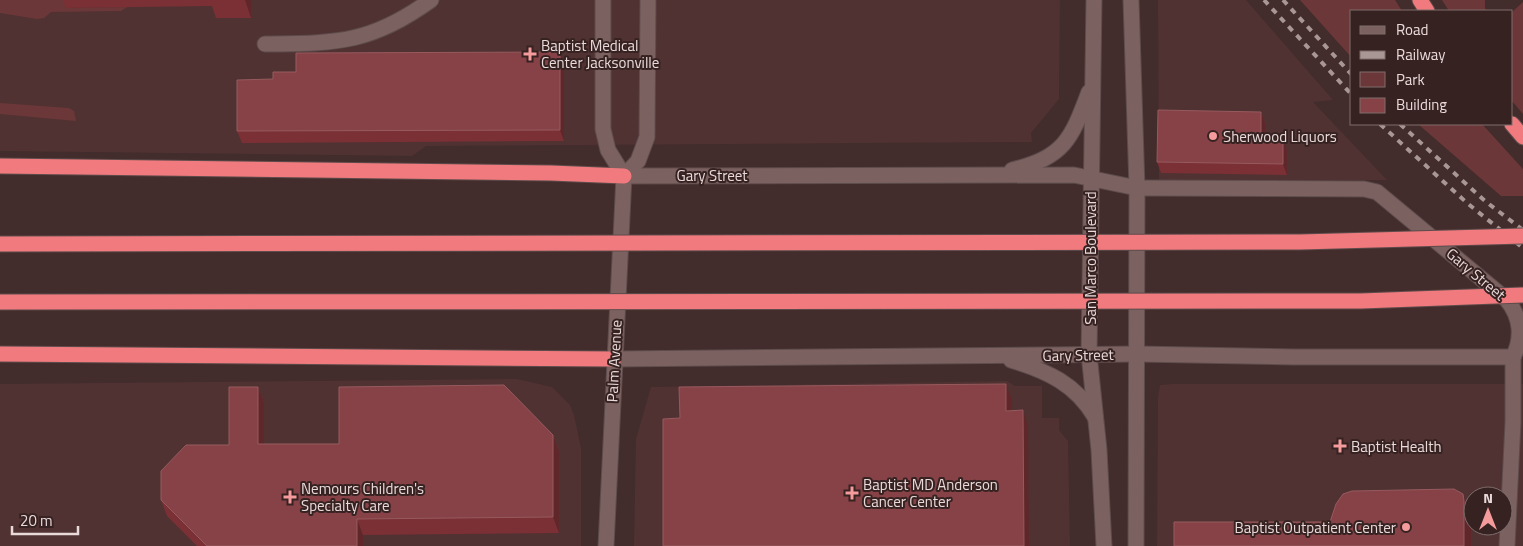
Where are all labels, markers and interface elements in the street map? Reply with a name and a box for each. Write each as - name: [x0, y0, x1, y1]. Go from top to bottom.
- legend: [1350, 10, 1513, 125]
- text: Road: [1396, 18, 1428, 41]
- place label: Baptist Medical Center Jacksonville: [541, 34, 659, 74]
- text: Railway: [1396, 43, 1446, 66]
- marker: Baptist Medical Center Jacksonville: [523, 47, 537, 61]
- text: Park: [1396, 68, 1425, 91]
- text: Building: [1396, 93, 1447, 116]
- place label: Sherwood Liquors: [1223, 125, 1337, 148]
- marker: Sherwood Liquors: [1207, 130, 1219, 142]
- street label: Gary Street: [676, 164, 748, 187]
- street label: San Marco Boulevard: [1079, 191, 1102, 325]
- street label: Gary Street: [1441, 242, 1511, 306]
- street label: Palm Avenue: [600, 319, 628, 403]
- street label: Gary Street: [1042, 343, 1115, 367]
- place label: Baptist Health: [1351, 435, 1442, 458]
- marker: Baptist Health: [1333, 439, 1347, 453]
- place label: Baptist MD Anderson Cancer Center: [863, 473, 998, 513]
- place label: Nemours Children's Specialty Care: [301, 477, 424, 517]
- marker: Baptist MD Anderson Cancer Center: [845, 486, 859, 500]
- north arrow: [1463, 486, 1513, 536]
- text: N: [1483, 487, 1493, 508]
- marker: Nemours Children's Specialty Care: [283, 490, 297, 504]
- scale bar: [12, 504, 79, 536]
- text: 20 m: [20, 509, 53, 532]
- place label: Baptist Outpatient Center: [1234, 516, 1396, 539]
- marker: Baptist Outpatient Center: [1400, 521, 1412, 533]

